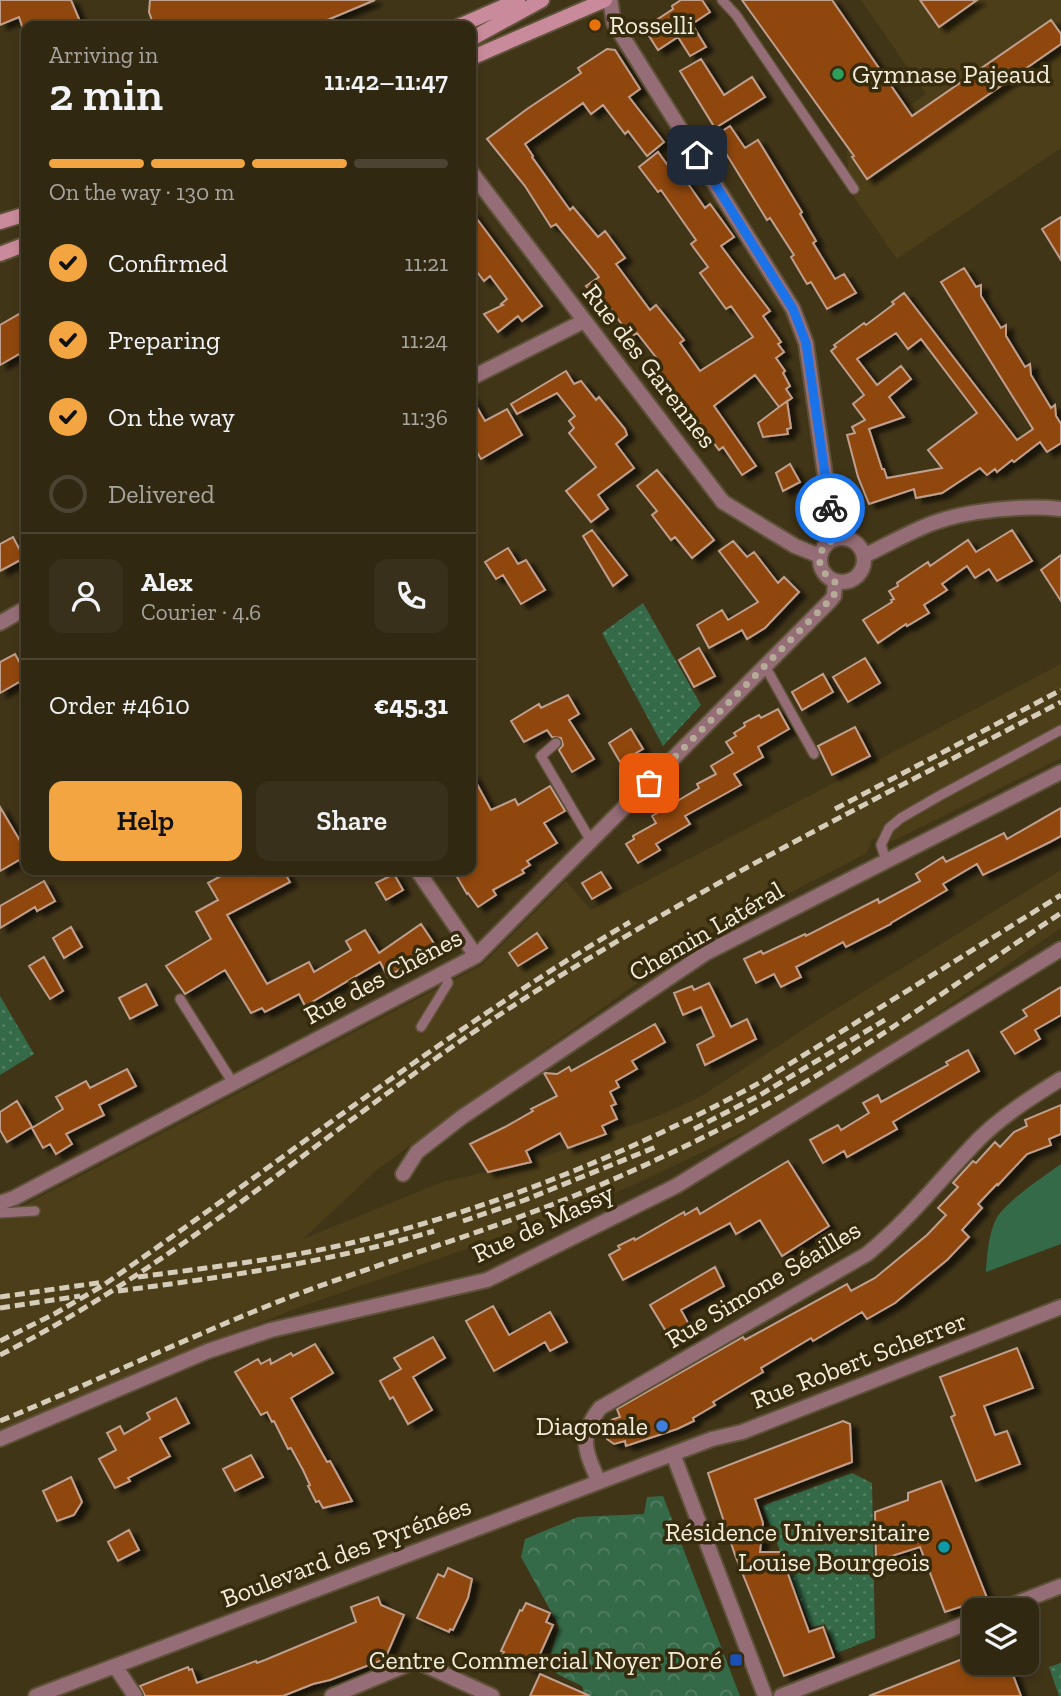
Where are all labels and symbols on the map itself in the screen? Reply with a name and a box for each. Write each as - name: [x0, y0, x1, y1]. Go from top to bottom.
- place label: Rosselli: [609, 9, 694, 41]
- marker: Rosselli: [587, 17, 603, 33]
- place label: Gymnase Pajeaud: [852, 58, 1050, 90]
- marker: Gymnase Pajeaud: [830, 66, 846, 82]
- pin: [667, 125, 727, 185]
- street label: Rue des Garennes: [576, 278, 724, 454]
- courier: [795, 473, 865, 543]
- pin: [619, 753, 679, 813]
- street label: Chemin Latéral: [623, 874, 789, 988]
- street label: Rue des Chênes: [298, 921, 468, 1031]
- street label: Rue de Massy: [467, 1176, 619, 1270]
- street label: Rue Simone Séailles: [660, 1213, 866, 1355]
- street label: Rue Robert Scherrer: [747, 1304, 971, 1416]
- place label: Diagonale: [536, 1410, 648, 1442]
- marker: Diagonale: [654, 1418, 670, 1434]
- street label: Boulevard des Pyrénées: [217, 1490, 475, 1614]
- place label: Résidence Universitaire Louise Bourgeois: [665, 1516, 930, 1578]
- marker: Résidence Universitaire Louise Bourgeois: [936, 1539, 952, 1555]
- place label: Centre Commercial Noyer Doré: [369, 1644, 722, 1676]
- marker: Centre Commercial Noyer Doré: [728, 1652, 744, 1668]

